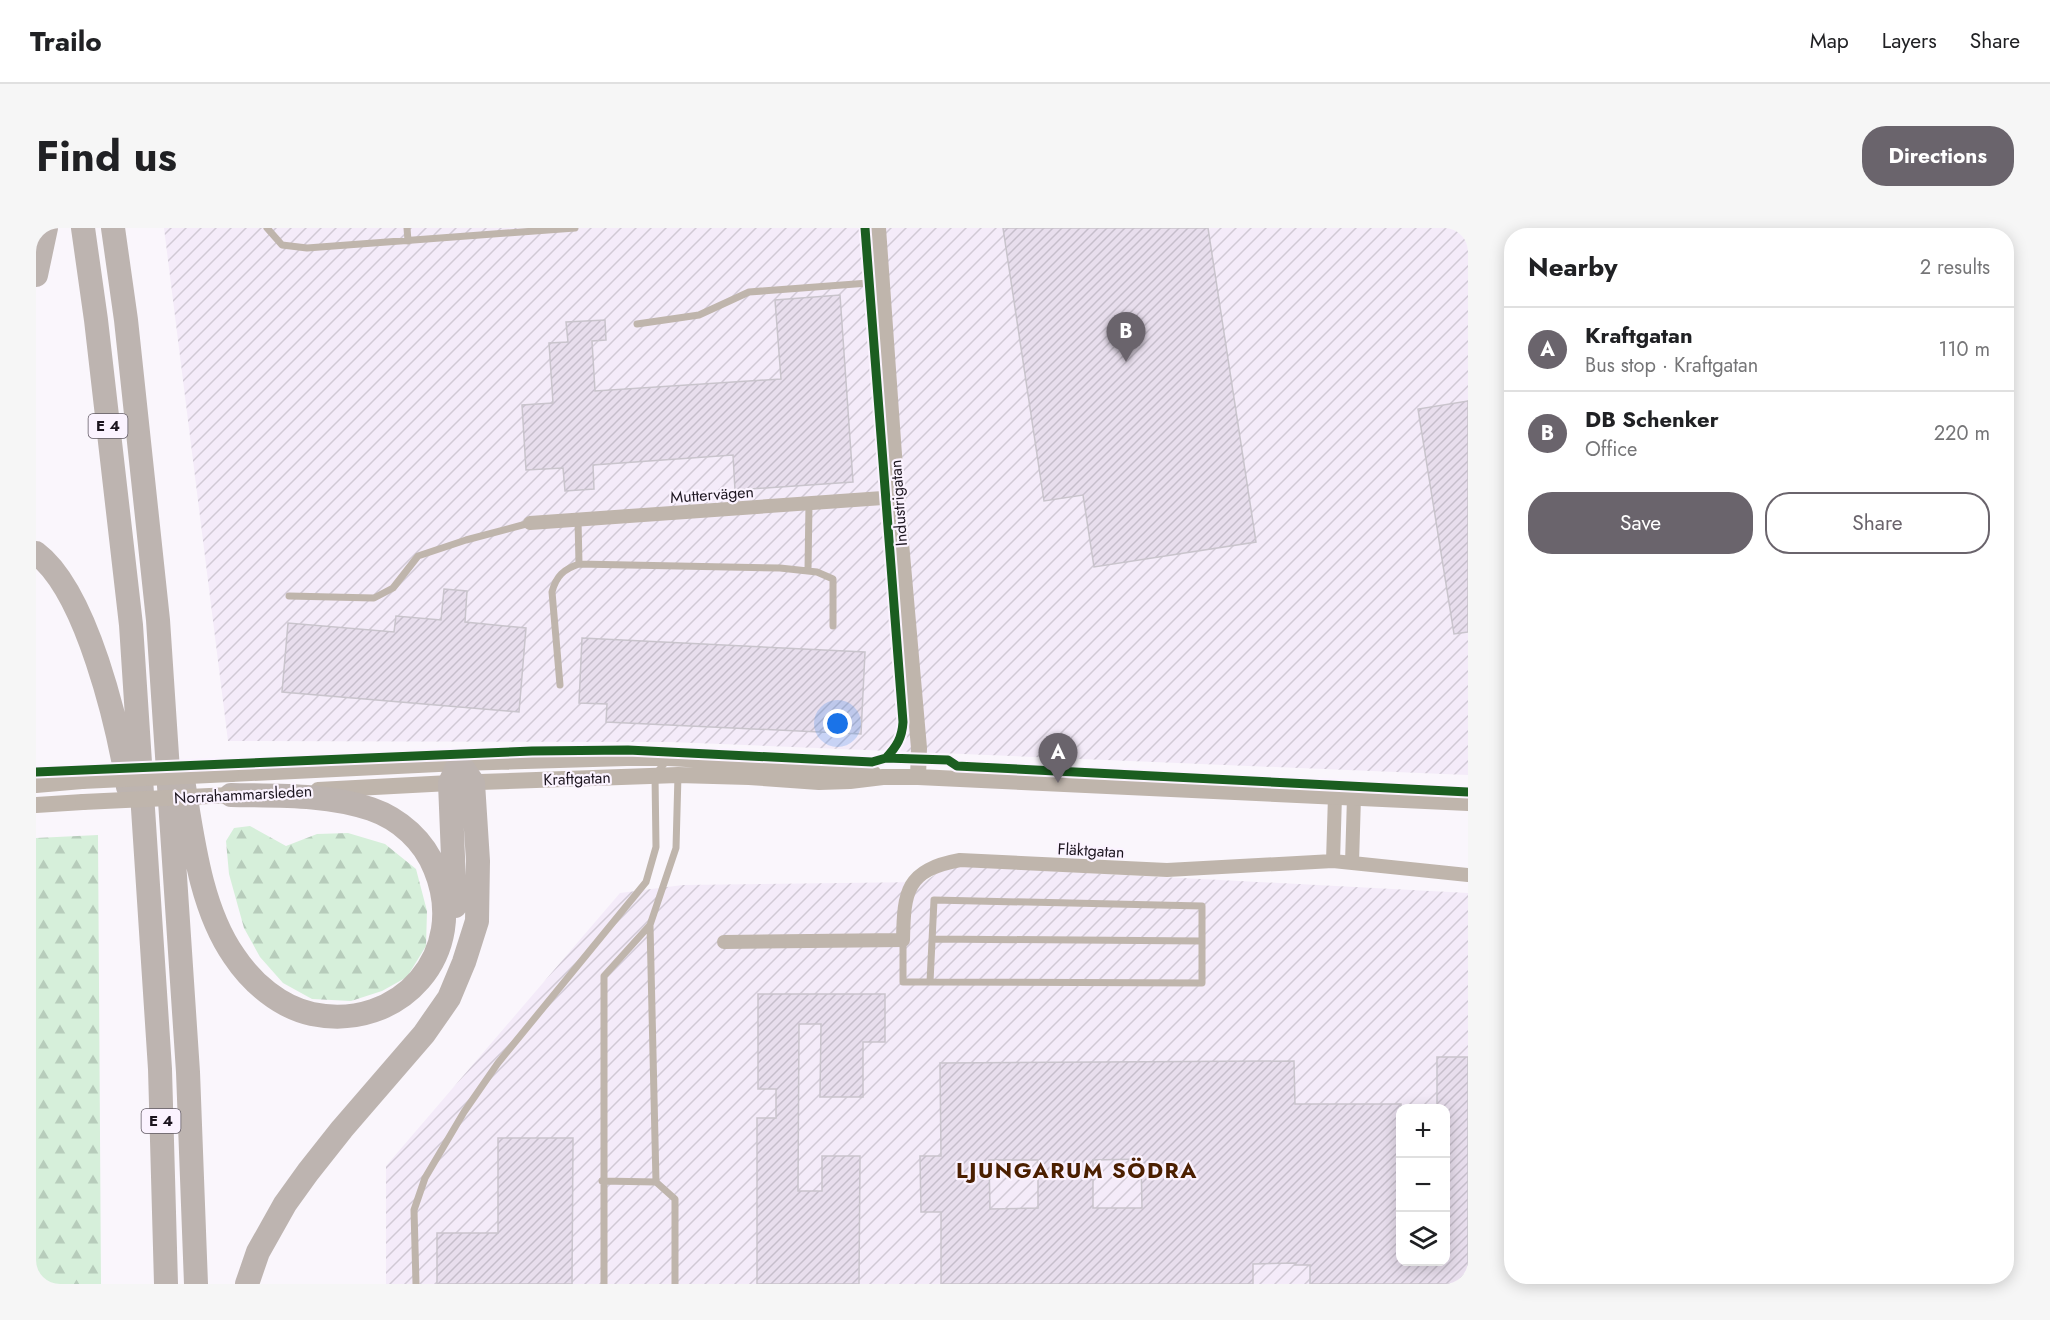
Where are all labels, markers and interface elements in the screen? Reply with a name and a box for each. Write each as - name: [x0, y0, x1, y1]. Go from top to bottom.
- text: Trailo: [30, 21, 102, 62]
- text: Map: [1810, 26, 1849, 56]
- text: Layers: [1882, 26, 1937, 56]
- text: Share: [1970, 26, 2020, 56]
- text: Find us: [36, 126, 177, 187]
- button: Directions: [1862, 126, 2014, 186]
- text: Nearby: [1528, 248, 1617, 286]
- text: 2 results: [1920, 253, 1990, 282]
- pin: B: [1106, 312, 1146, 362]
- text: Kraftgatan: [1585, 319, 1693, 351]
- text: A: [1540, 335, 1555, 364]
- text: 110 m: [1938, 335, 1990, 364]
- text: Bus stop · Kraftgatan: [1585, 351, 1758, 380]
- text: DB Schenker: [1585, 403, 1719, 435]
- road number: E 4: [88, 414, 128, 438]
- text: B: [1541, 419, 1554, 448]
- text: 220 m: [1934, 419, 1990, 448]
- text: Office: [1585, 435, 1637, 464]
- street label: Industrigatan: [884, 459, 913, 547]
- street label: Muttervägen: [669, 480, 755, 509]
- button: Save: [1528, 492, 1753, 554]
- button: Share: [1765, 492, 1990, 554]
- your location: [823, 709, 852, 738]
- pin: A: [1038, 734, 1078, 783]
- street label: Kraftgatan: [543, 766, 611, 791]
- street label: Norrahammarsleden: [173, 779, 313, 810]
- street label: Fläktgatan: [1057, 837, 1125, 864]
- map controls: [1396, 1104, 1450, 1266]
- button: +: [1396, 1104, 1450, 1158]
- road number: E 4: [142, 1109, 180, 1133]
- district label: LJUNGARUM SÖDRA: [956, 1154, 1198, 1186]
- button: −: [1396, 1158, 1450, 1212]
- button: layers: [1396, 1212, 1450, 1266]

